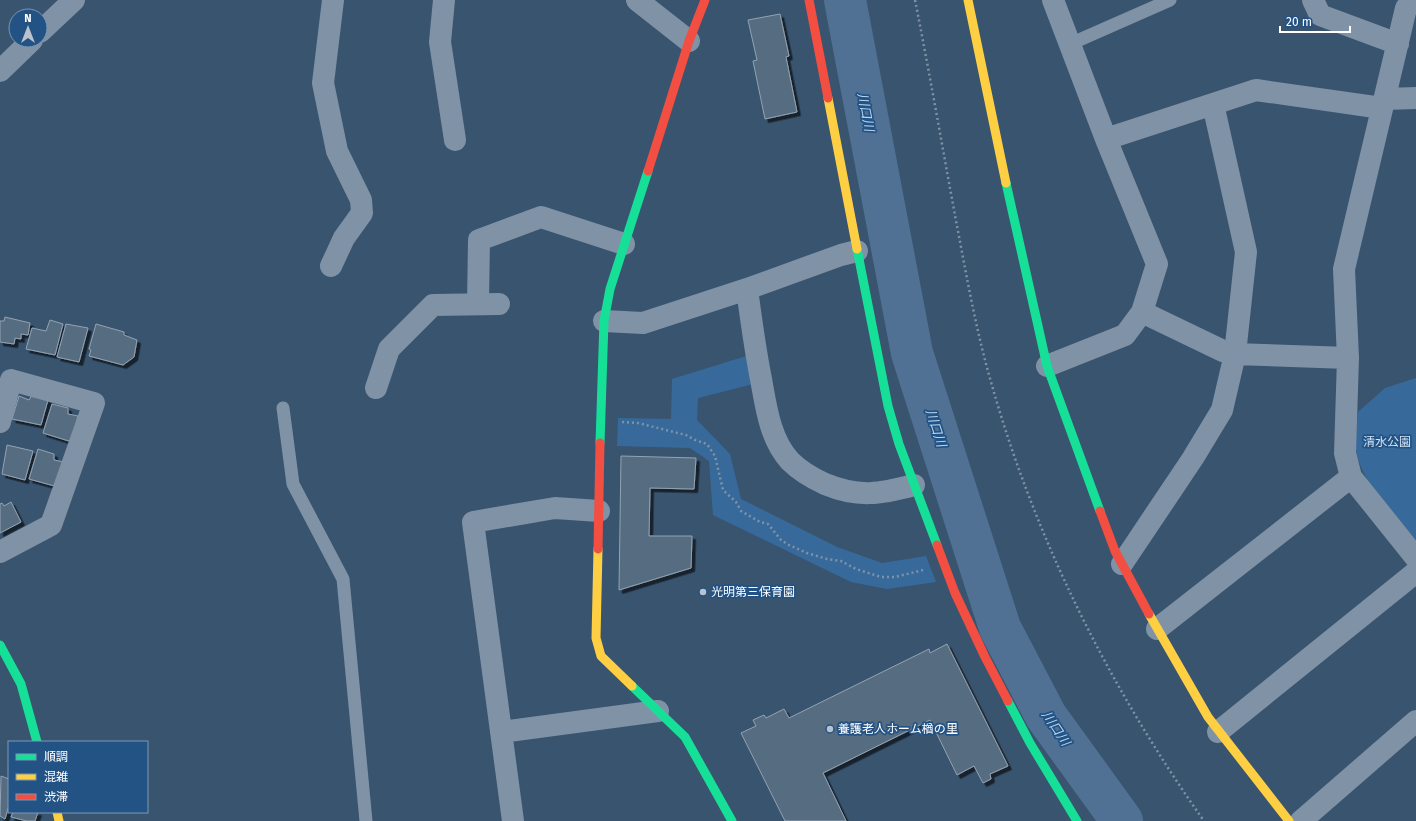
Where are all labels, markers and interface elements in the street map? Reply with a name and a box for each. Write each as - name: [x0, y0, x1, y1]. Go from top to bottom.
- north arrow: [8, 8, 48, 48]
- scale bar: [1280, 8, 1350, 34]
- text: N: [24, 12, 32, 25]
- text: 20 m: [1286, 15, 1312, 29]
- water label: 川口川: [855, 91, 877, 135]
- water label: 川口川: [923, 407, 950, 451]
- park label: 清水公園: [1363, 435, 1411, 449]
- place label: 光明第三保育園: [711, 585, 795, 599]
- marker: 光明第三保育園: [698, 587, 708, 597]
- water label: 川口川: [1039, 708, 1074, 750]
- place label: 養護老人ホーム楢の里: [838, 722, 958, 736]
- marker: 養護老人ホーム楢の里: [825, 724, 835, 734]
- legend: [8, 741, 148, 813]
- text: 順調: [44, 750, 68, 764]
- text: 混雑: [44, 770, 68, 784]
- text: 渋滞: [44, 790, 68, 804]

